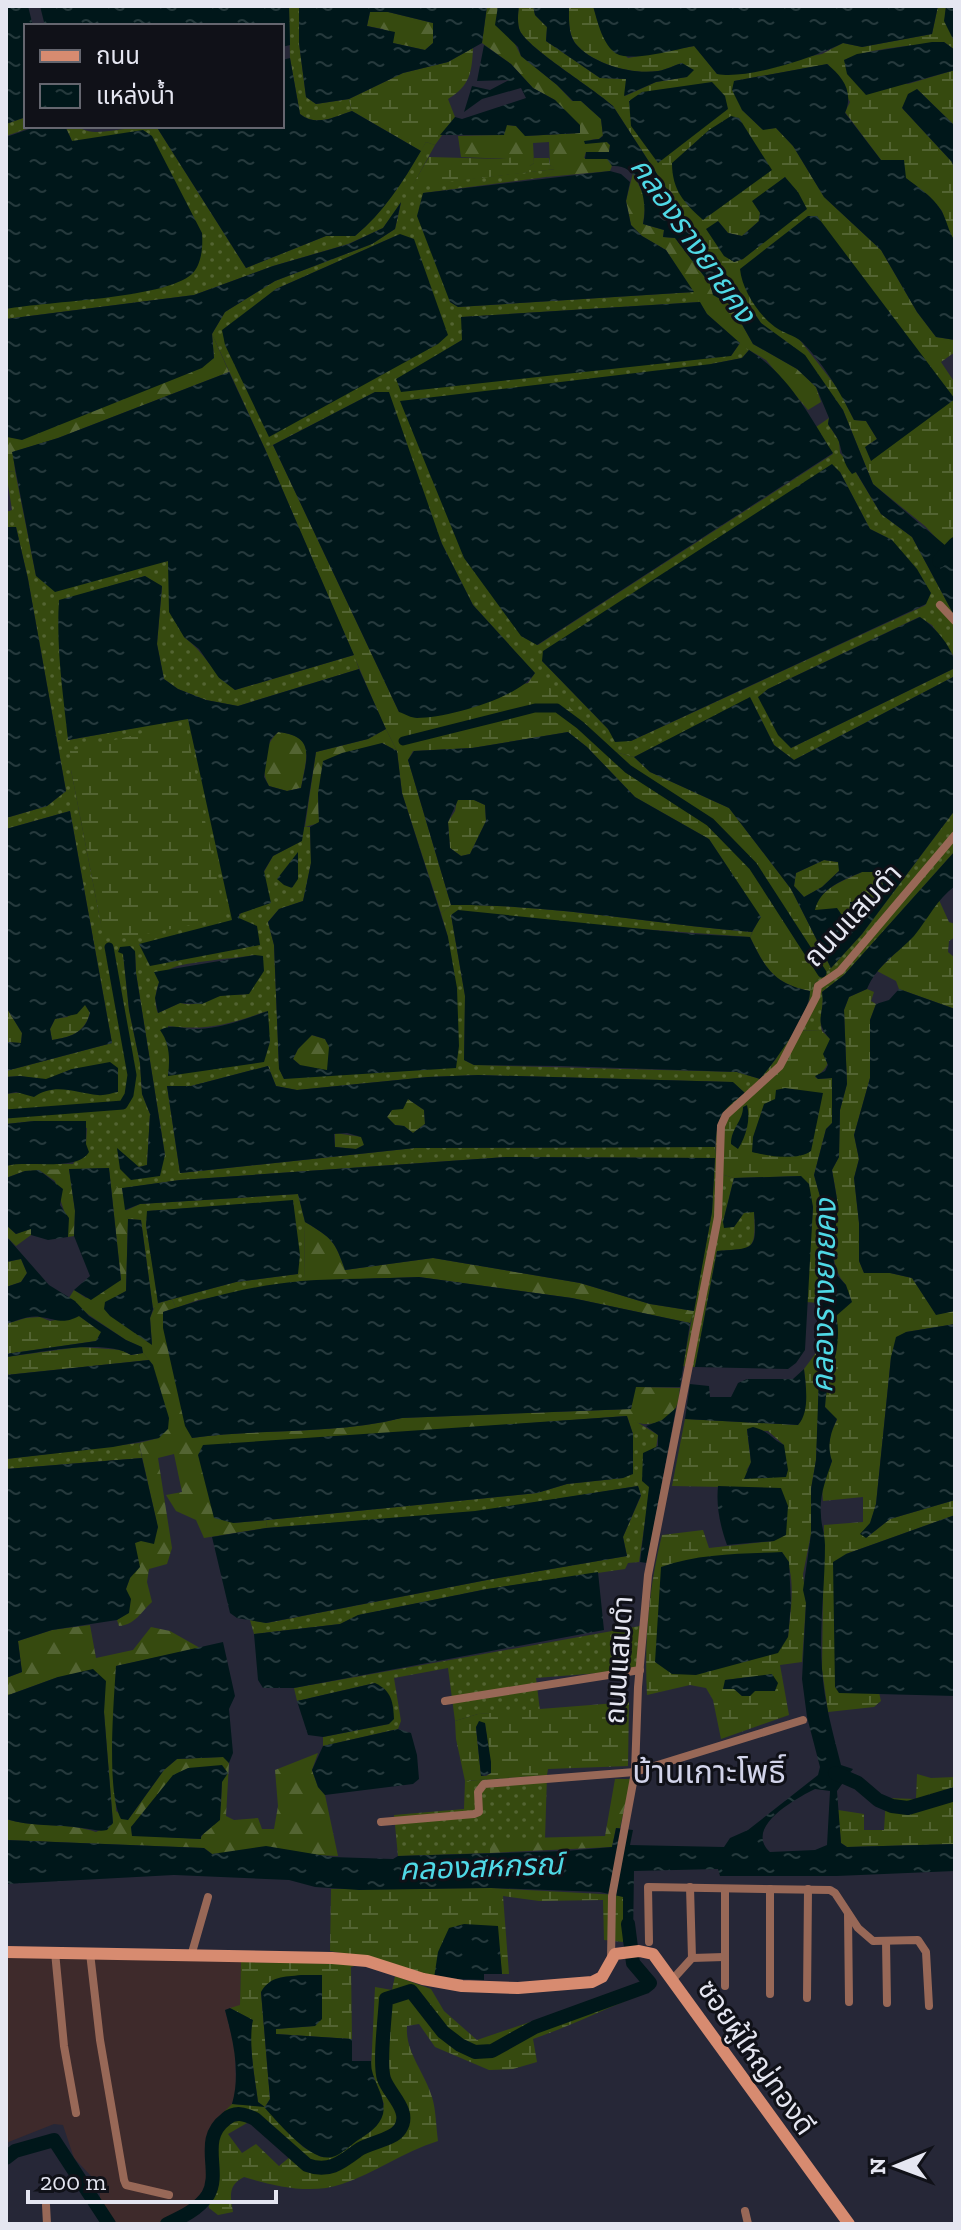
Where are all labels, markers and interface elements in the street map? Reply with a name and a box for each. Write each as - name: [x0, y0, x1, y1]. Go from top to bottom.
- legend: [24, 24, 284, 128]
- text: ถนน: [96, 41, 140, 70]
- text: แหล่งน้ำ: [96, 79, 175, 110]
- water label: คลองรางยายคง: [623, 150, 765, 331]
- street label: ถนนแสมดำ: [796, 857, 908, 974]
- water label: คลองรางยายคง: [804, 1197, 844, 1393]
- street label: ถนนแสมดำ: [598, 1595, 639, 1725]
- district label: บ้านเกาะโพธิ์: [632, 1753, 786, 1791]
- water label: คลองสหกรณ์: [399, 1846, 568, 1888]
- street label: ซอยผู้ใหญ่ทองดี: [690, 1973, 822, 2142]
- north arrow: [857, 2126, 937, 2206]
- scale bar: [28, 2154, 276, 2204]
- text: N: [864, 2157, 891, 2175]
- text: 200 m: [40, 2167, 106, 2196]

